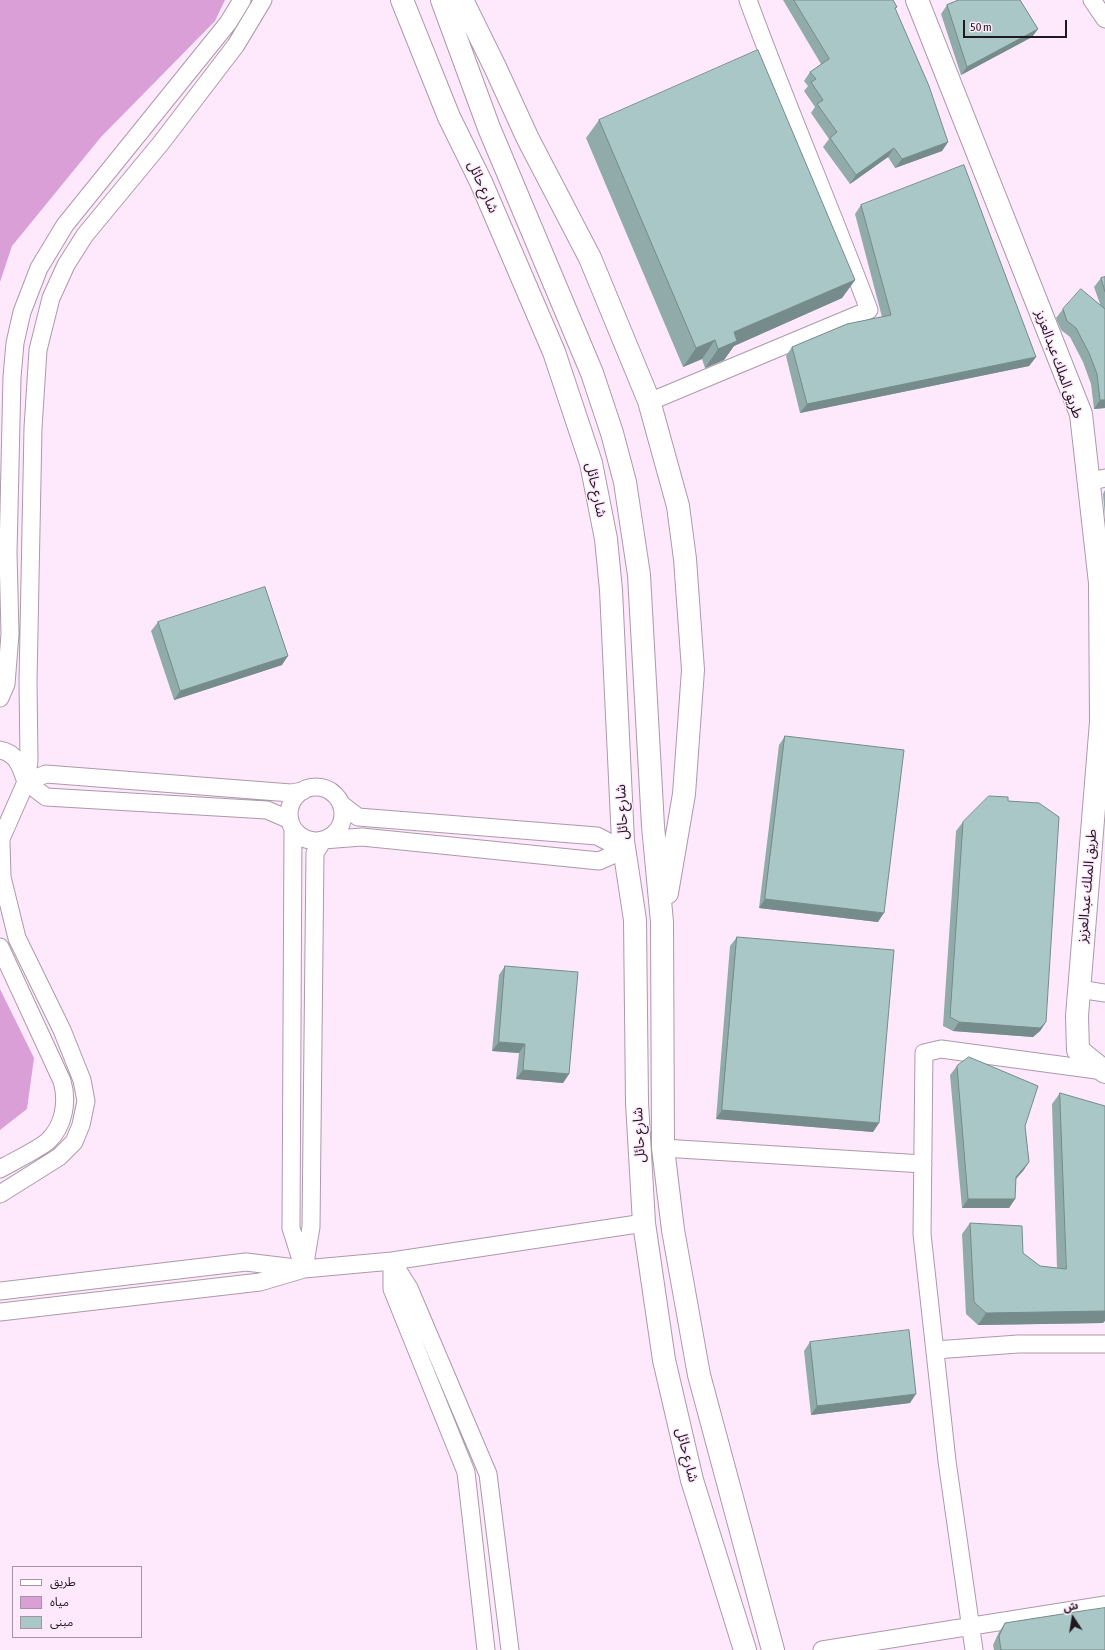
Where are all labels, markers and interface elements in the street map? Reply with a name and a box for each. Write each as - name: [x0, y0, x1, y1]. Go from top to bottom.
- scale bar: [965, 12, 1069, 38]
- text: 50 m: [970, 20, 992, 34]
- street label: شارع حائل: [464, 158, 502, 216]
- street label: طريق الملك عبدالعزيز: [1032, 307, 1086, 421]
- street label: شارع حائل: [582, 461, 610, 519]
- street label: شارع حائل: [612, 784, 632, 840]
- street label: طريق الملك عبدالعزيز: [1074, 828, 1100, 944]
- street label: شارع حائل: [629, 1107, 649, 1163]
- street label: شارع حائل: [672, 1426, 702, 1484]
- legend: [12, 1566, 142, 1638]
- text: طريق: [50, 1575, 76, 1589]
- text: مياه: [50, 1595, 69, 1609]
- north arrow: [1053, 1598, 1093, 1638]
- text: ش: [1062, 1599, 1079, 1614]
- text: مبنى: [50, 1615, 73, 1629]

